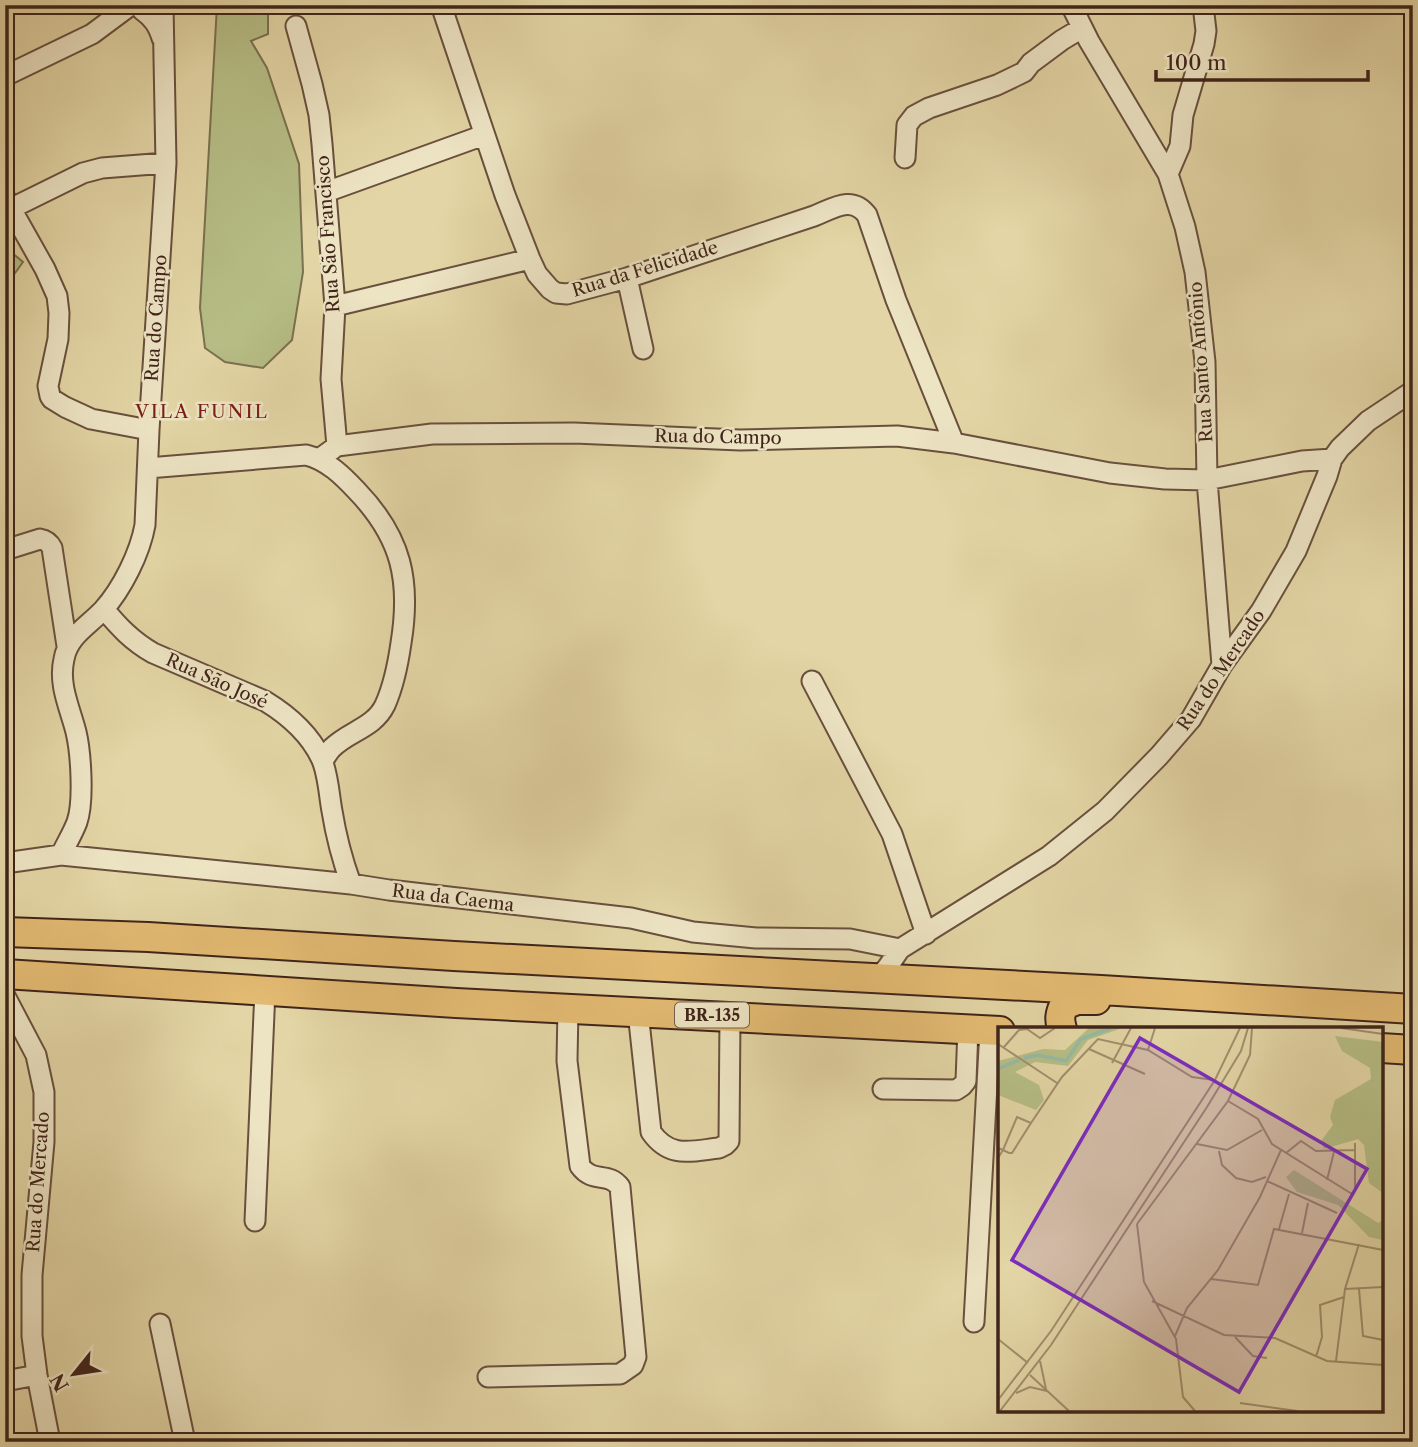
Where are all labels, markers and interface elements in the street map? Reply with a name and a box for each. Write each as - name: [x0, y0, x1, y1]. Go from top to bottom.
- scale bar: [1156, 38, 1367, 82]
- text: 100 m: [1166, 50, 1227, 75]
- street label: Rua São Francisco: [312, 155, 344, 313]
- street label: Rua da Felicidade: [569, 236, 721, 302]
- street label: Rua do Campo: [141, 254, 171, 382]
- street label: Rua Santo Antônio: [1184, 281, 1218, 443]
- district label: VILA FUNIL: [134, 400, 269, 423]
- street label: Rua do Campo: [654, 425, 782, 449]
- street label: Rua do Mercado: [1172, 605, 1270, 735]
- street label: Rua São José: [163, 649, 271, 713]
- street label: Rua da Caema: [391, 880, 516, 916]
- road number: BR-135: [675, 1002, 749, 1028]
- inset map: [998, 1027, 1383, 1412]
- street label: Rua do Mercado: [22, 1111, 54, 1253]
- north arrow: [38, 1338, 108, 1408]
- text: N: [46, 1369, 74, 1395]

